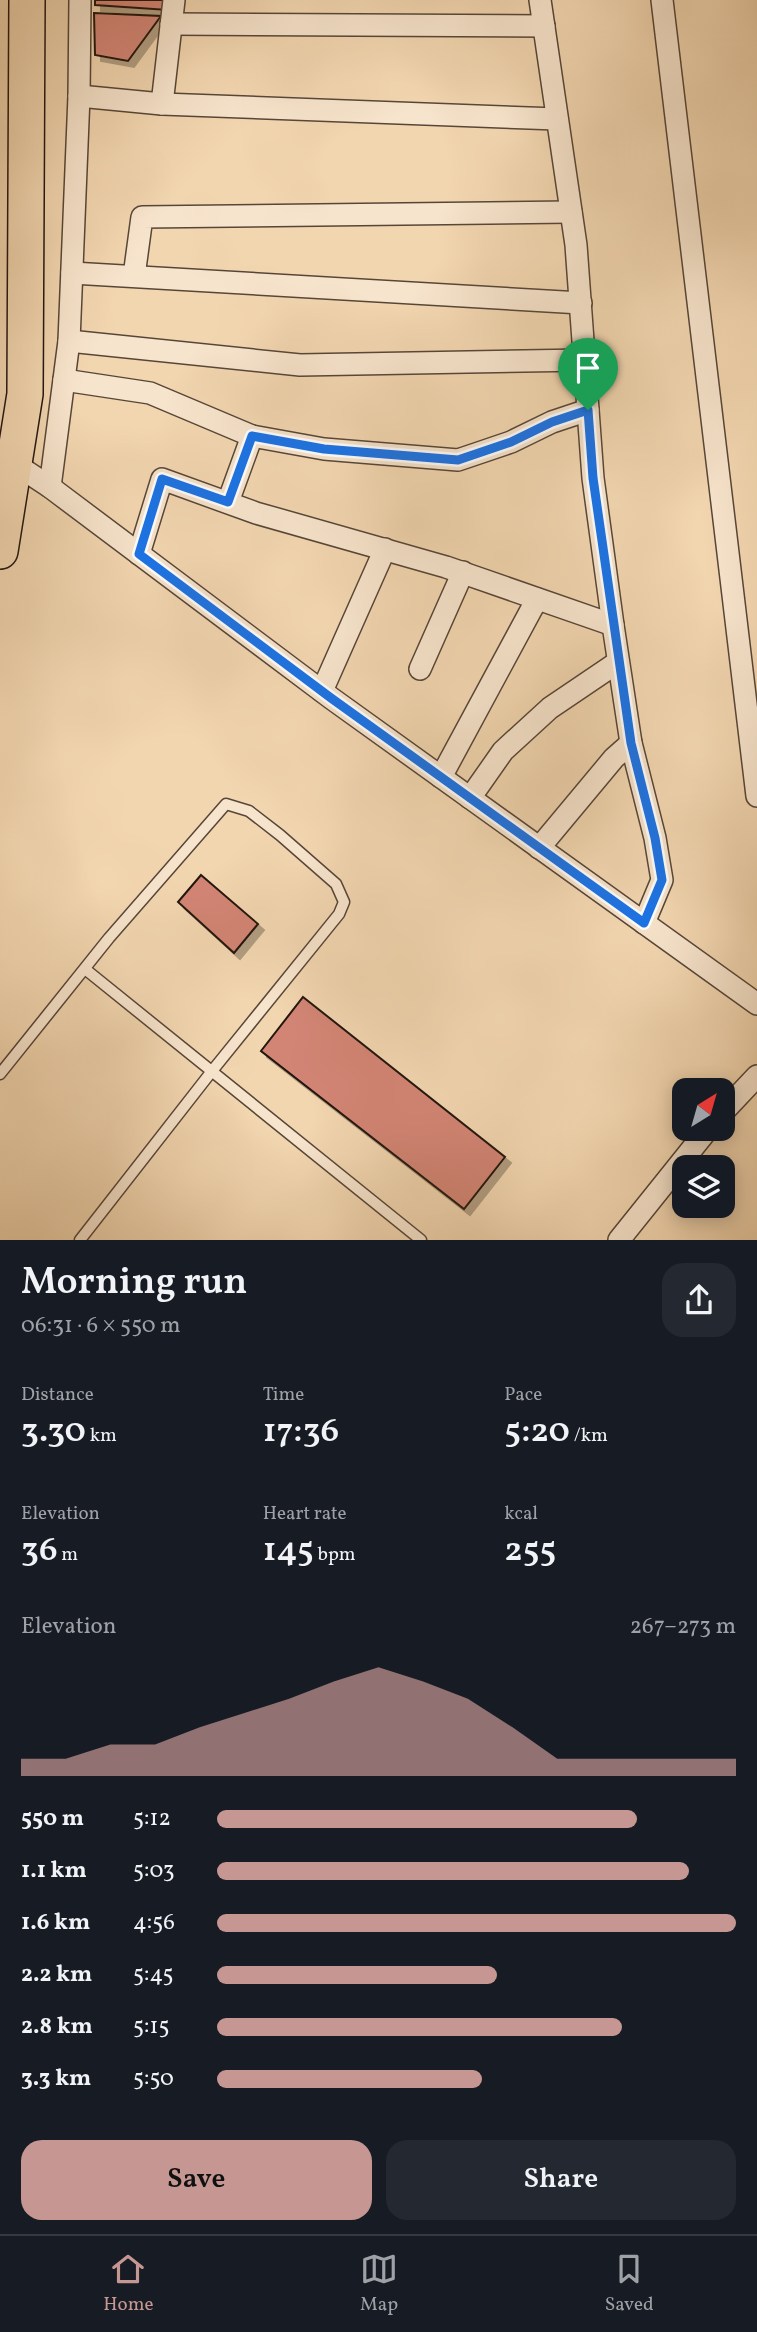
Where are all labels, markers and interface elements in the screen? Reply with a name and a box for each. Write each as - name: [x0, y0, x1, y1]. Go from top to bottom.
- pin: [558, 338, 618, 410]
- icon: arrive: [569, 349, 607, 387]
- north arrow: [672, 1078, 735, 1141]
- map controls: [672, 1078, 735, 1218]
- button: layers: [672, 1155, 735, 1218]
- text: Morning run: [21, 1257, 247, 1310]
- button: share: [662, 1263, 736, 1337]
- text: 06:31 · 6 × 550 m: [21, 1310, 181, 1342]
- text: Distance: [21, 1382, 94, 1408]
- text: Time: [263, 1382, 304, 1408]
- text: Pace: [504, 1382, 542, 1408]
- text: 3.30: [21, 1408, 86, 1456]
- text: 17:36: [263, 1408, 339, 1456]
- text: 5:20: [504, 1408, 570, 1456]
- text: km: [86, 1423, 117, 1449]
- text: /km: [570, 1423, 608, 1449]
- text: Elevation: [21, 1501, 100, 1527]
- text: Heart rate: [263, 1501, 347, 1527]
- text: kcal: [504, 1501, 538, 1527]
- text: 36: [21, 1527, 58, 1575]
- text: 145: [263, 1527, 314, 1575]
- text: 255: [504, 1527, 556, 1575]
- text: m: [58, 1542, 78, 1568]
- text: bpm: [314, 1542, 356, 1568]
- text: Elevation: [21, 1611, 117, 1643]
- text: 267–273 m: [630, 1611, 736, 1643]
- text: 550 m: [21, 1803, 84, 1835]
- text: 5:12: [133, 1803, 171, 1835]
- text: 1.1 km: [21, 1855, 87, 1887]
- text: 5:03: [133, 1855, 175, 1887]
- text: 1.6 km: [21, 1907, 90, 1939]
- text: 4:56: [133, 1907, 175, 1939]
- text: 2.2 km: [21, 1959, 92, 1991]
- text: 5:45: [133, 1959, 174, 1991]
- text: 2.8 km: [21, 2011, 93, 2043]
- text: 5:15: [133, 2011, 169, 2043]
- text: 3.3 km: [21, 2063, 91, 2095]
- text: 5:50: [133, 2063, 174, 2095]
- button: Save: [21, 2140, 372, 2220]
- button: Share: [386, 2140, 736, 2220]
- tab: Home: [103, 2250, 154, 2318]
- tab: Map: [360, 2250, 398, 2318]
- tab: Saved: [605, 2250, 654, 2318]

